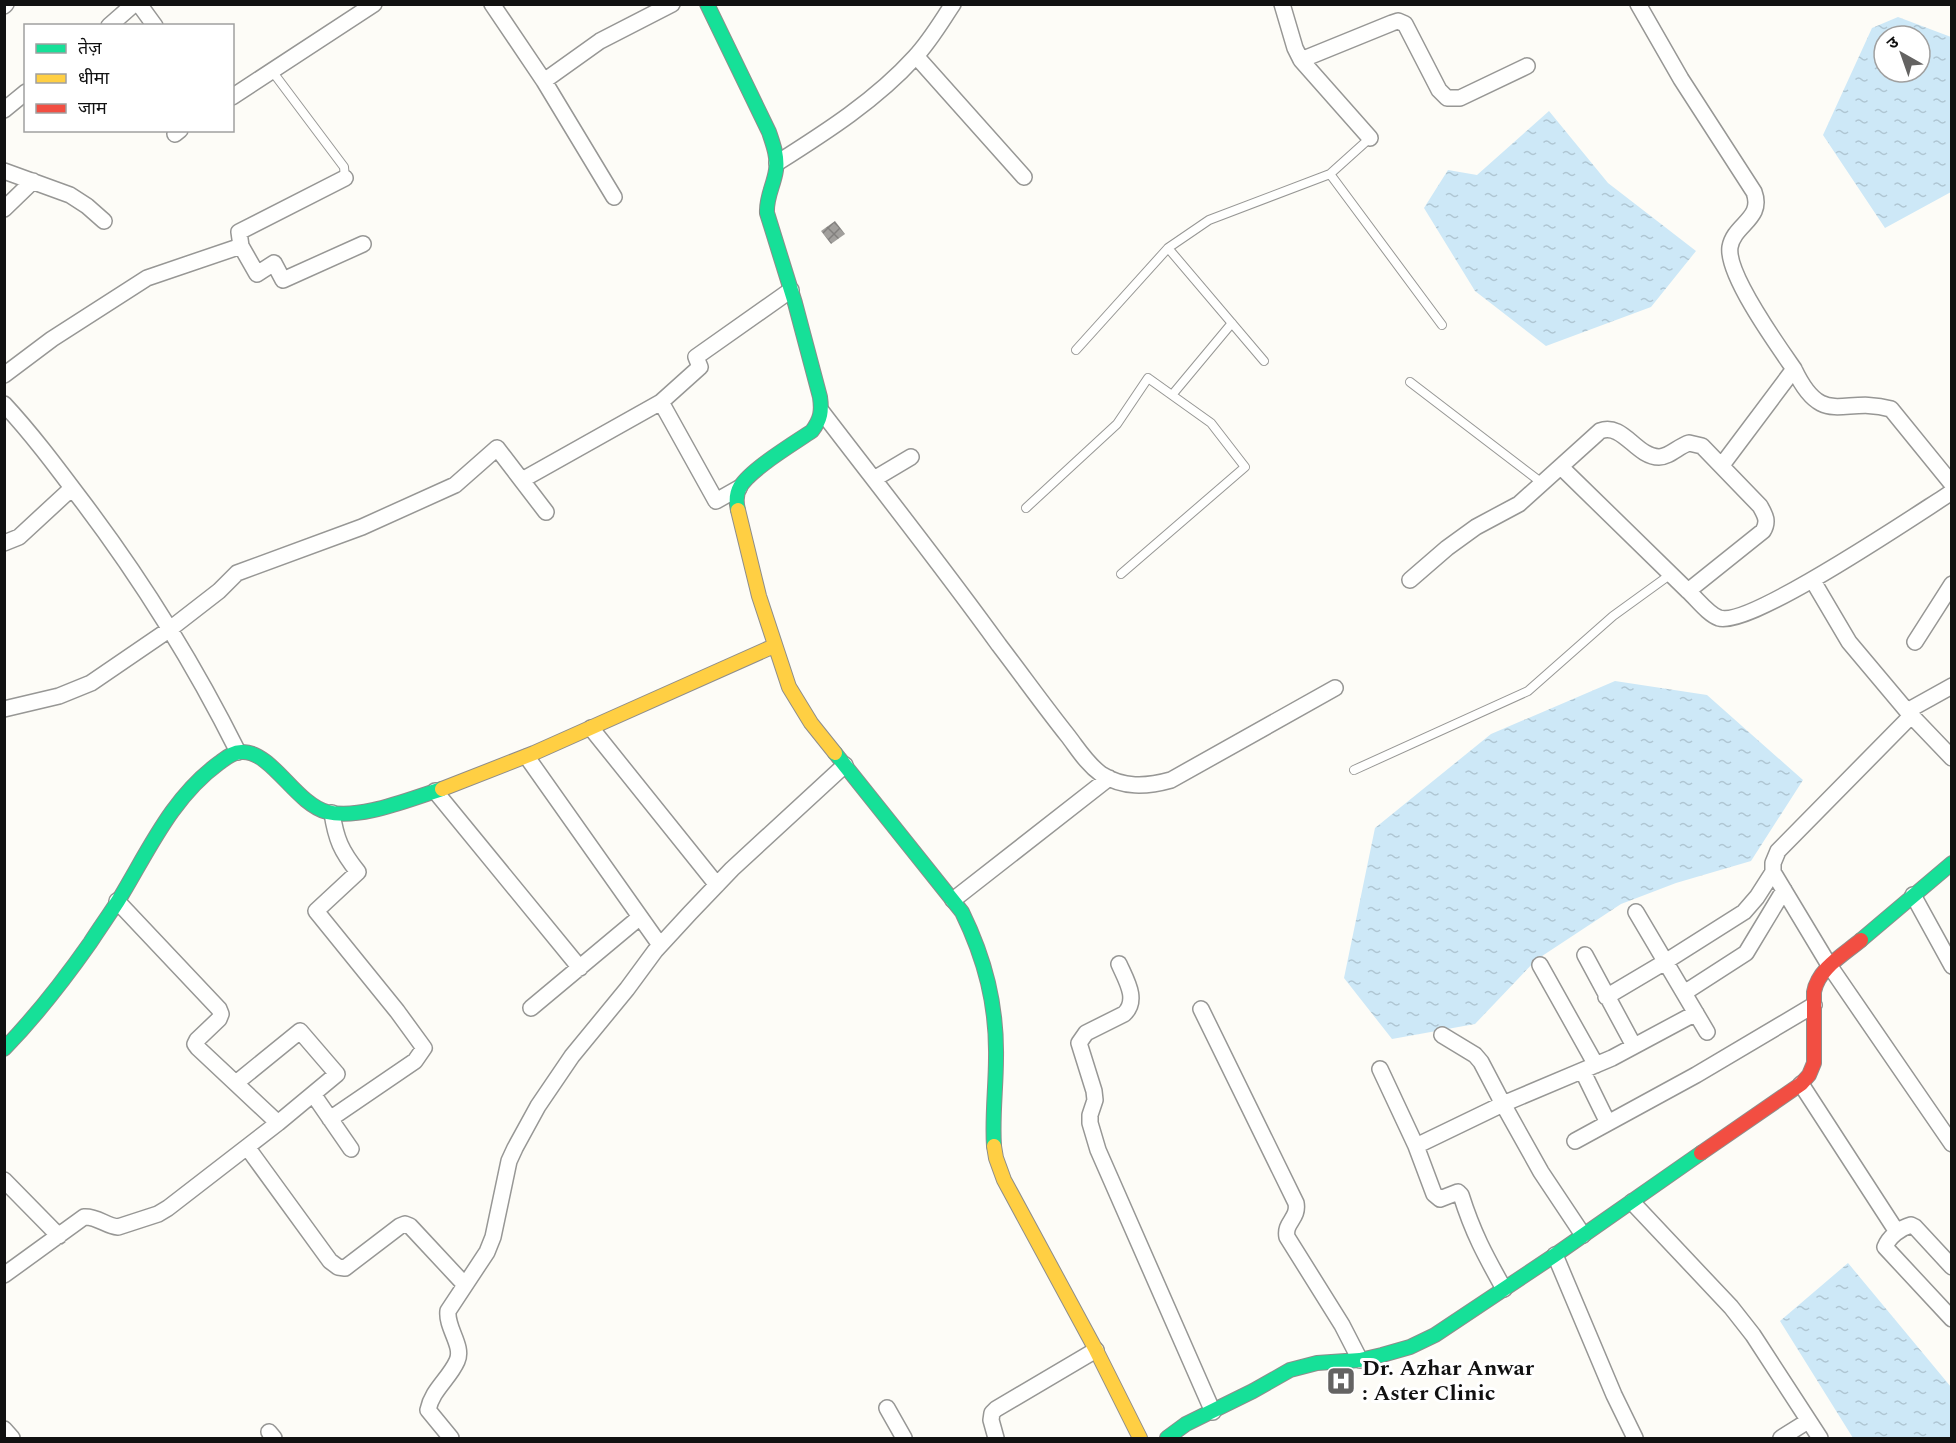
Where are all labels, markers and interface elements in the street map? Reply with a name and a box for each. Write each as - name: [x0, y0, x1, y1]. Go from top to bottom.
- legend: [24, 24, 234, 132]
- north arrow: [1872, 24, 1932, 84]
- text: उ: [1882, 31, 1905, 55]
- text: तेज़: [78, 35, 102, 62]
- text: धीमा: [78, 65, 109, 92]
- text: जाम: [78, 95, 108, 122]
- place label: Dr. Azhar Anwar : Aster Clinic: [1362, 1352, 1535, 1410]
- hospital icon: Dr. Azhar Anwar : Aster Clinic: [1325, 1365, 1357, 1397]

